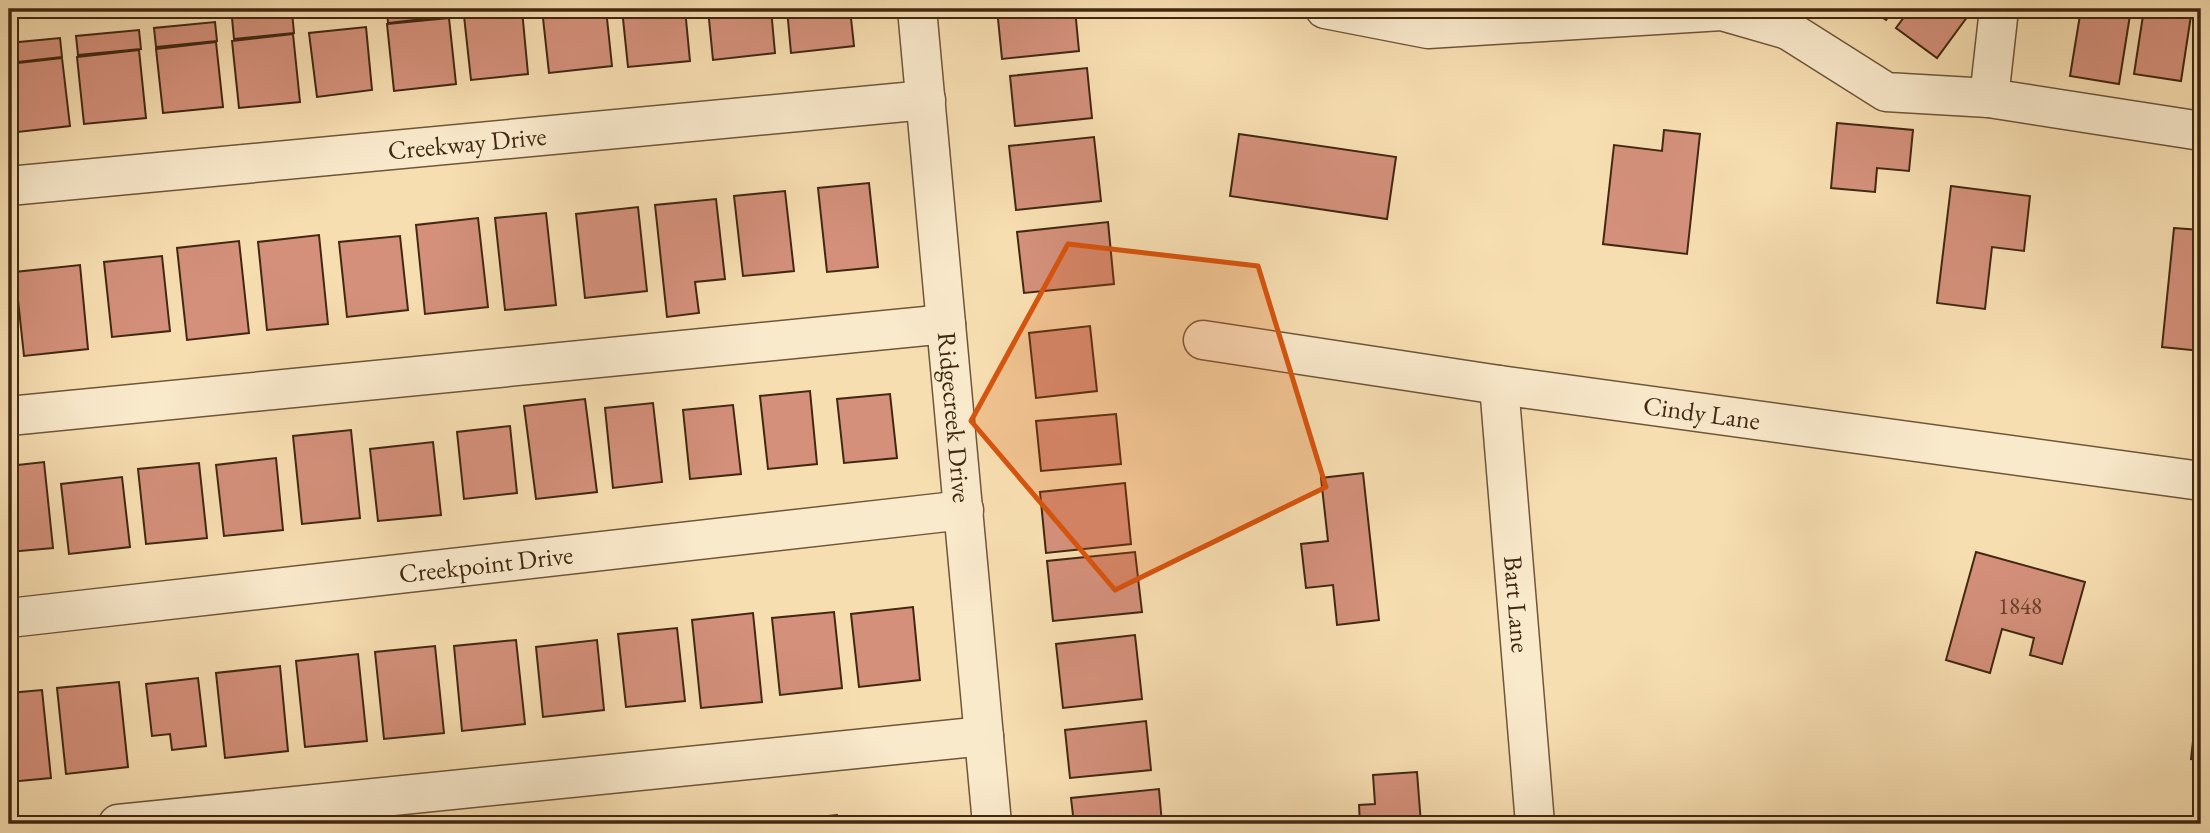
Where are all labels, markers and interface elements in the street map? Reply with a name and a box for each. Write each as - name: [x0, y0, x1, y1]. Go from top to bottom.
- street label: Creekway Drive: [386, 119, 548, 167]
- street label: Ridgecreek Drive: [930, 330, 979, 504]
- street label: Cindy Lane: [1641, 388, 1762, 438]
- street label: Creekpoint Drive: [397, 537, 575, 591]
- street label: Bart Lane: [1496, 554, 1538, 654]
- house number: 1848: [1998, 591, 2042, 621]

